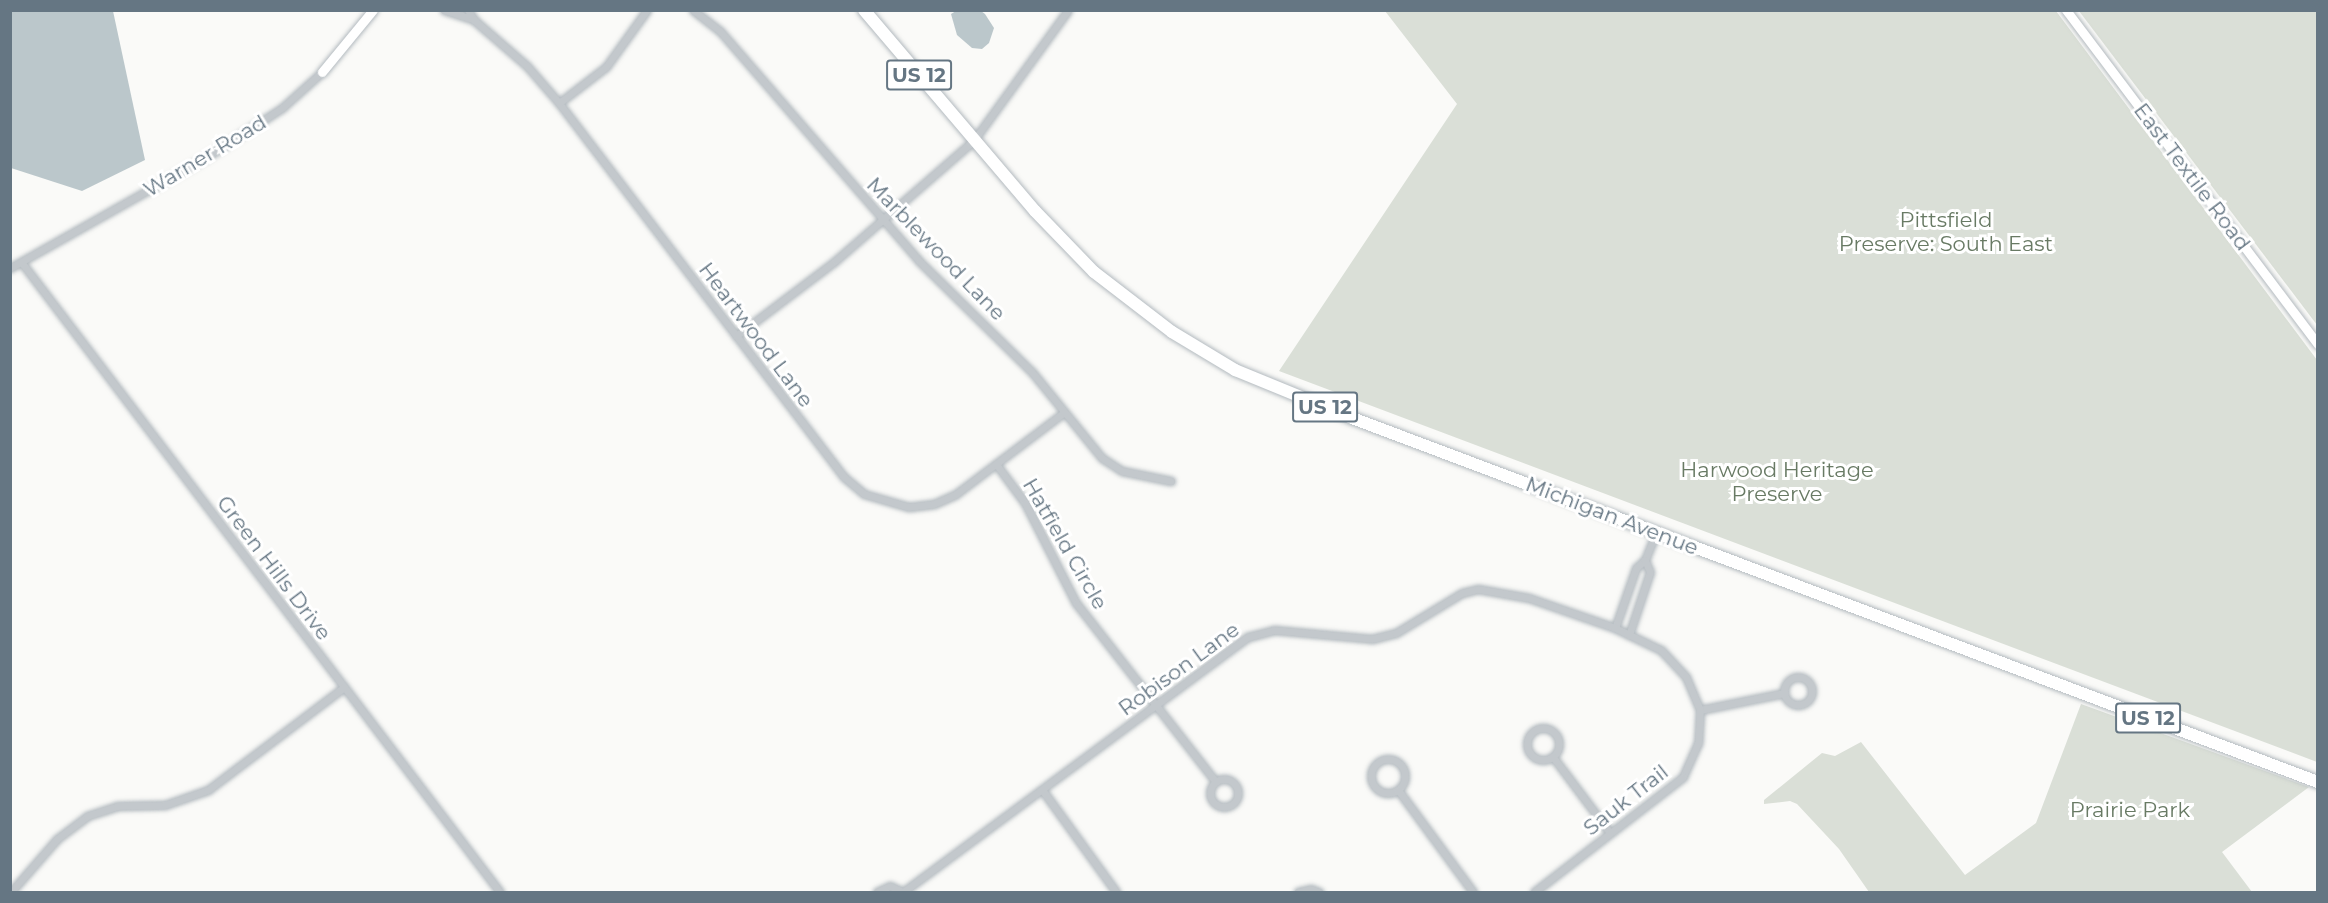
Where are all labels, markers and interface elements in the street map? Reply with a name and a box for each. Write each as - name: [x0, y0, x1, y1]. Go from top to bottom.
- road number: US 12: [886, 58, 952, 92]
- street label: East Textile Road: [2128, 98, 2256, 256]
- street label: Warner Road: [139, 110, 271, 202]
- street label: Marblewood Lane: [861, 172, 1011, 326]
- park label: Pittsfield Preserve: South East: [1839, 207, 2053, 257]
- street label: Heartwood Lane: [693, 258, 819, 412]
- road number: US 12: [1292, 390, 1358, 424]
- park label: Harwood Heritage Preserve: [1680, 457, 1874, 507]
- street label: Michigan Avenue: [1522, 471, 1702, 561]
- street label: Hatfield Circle: [1017, 474, 1113, 614]
- street label: Green Hills Drive: [212, 491, 336, 645]
- street label: Robison Lane: [1114, 617, 1244, 721]
- road number: US 12: [2115, 701, 2181, 735]
- street label: Sauk Trail: [1579, 759, 1673, 841]
- park label: Prairie Park: [2070, 797, 2190, 823]

